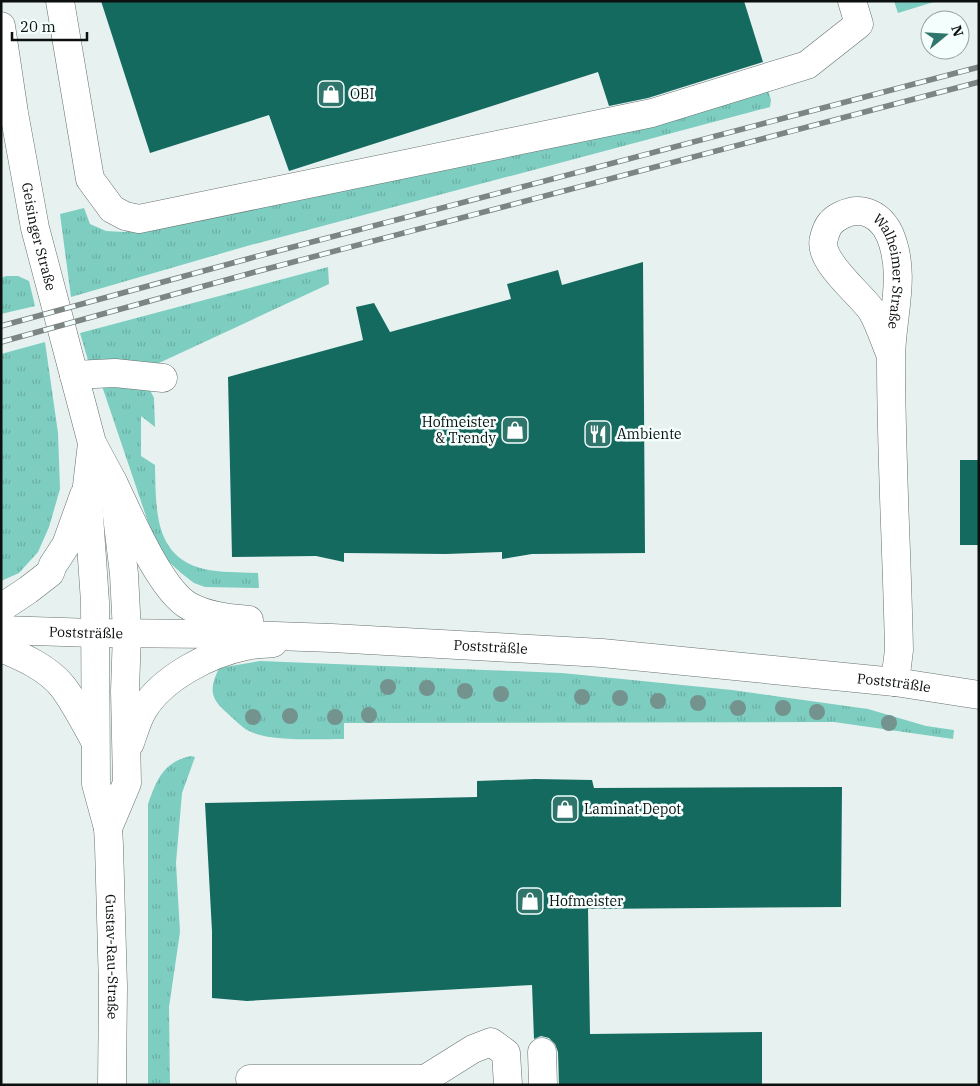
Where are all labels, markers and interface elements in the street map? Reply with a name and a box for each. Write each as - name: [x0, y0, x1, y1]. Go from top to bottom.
- scale bar: [12, 10, 88, 42]
- north arrow: [920, 10, 970, 60]
- text: 20 m: [20, 17, 56, 36]
- text: N: [947, 23, 968, 39]
- shop icon: OBI: [316, 79, 346, 109]
- place label: OBI: [350, 85, 374, 103]
- street label: Geisinger Straße: [18, 181, 60, 292]
- street label: Walheimer Straße: [869, 210, 907, 330]
- place label: Hofmeister & Trendy: [422, 413, 497, 447]
- shop icon: Hofmeister & Trendy: [500, 415, 530, 445]
- restaurant icon: Ambiente: [583, 419, 613, 449]
- place label: Ambiente: [617, 425, 682, 443]
- street label: Poststräßle: [49, 623, 123, 642]
- street label: Poststräßle: [453, 636, 528, 658]
- street label: Poststräßle: [856, 669, 932, 696]
- shop icon: Laminat Depot: [550, 794, 580, 824]
- place label: Laminat Depot: [584, 800, 681, 818]
- shop icon: Hofmeister: [515, 886, 545, 916]
- place label: Hofmeister: [549, 892, 624, 910]
- street label: Gustav-Rau-Straße: [101, 894, 122, 1019]

